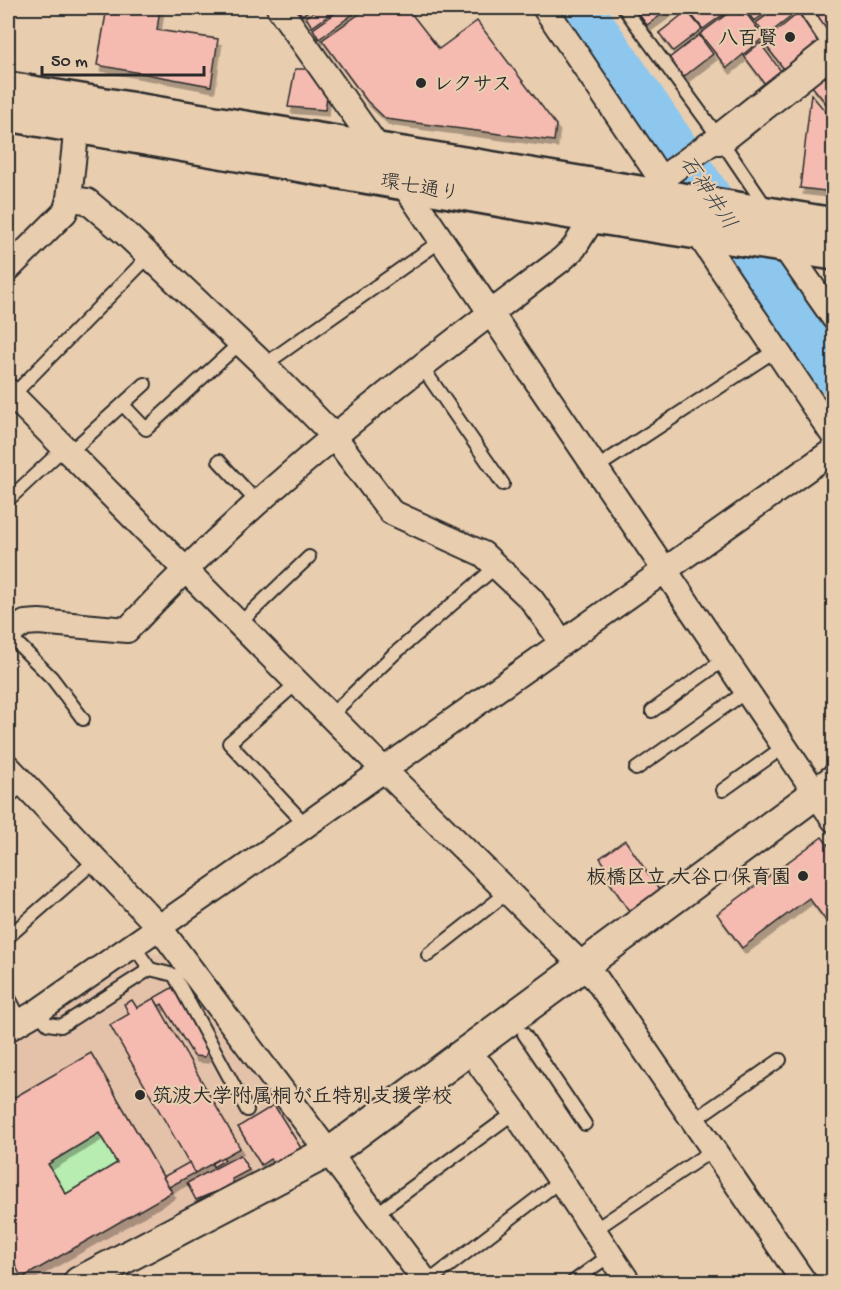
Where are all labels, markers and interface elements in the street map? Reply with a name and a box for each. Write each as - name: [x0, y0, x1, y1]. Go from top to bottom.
- place label: 八百賢: [718, 28, 778, 52]
- marker: 八百賢: [783, 30, 797, 44]
- scale bar: [42, 39, 204, 77]
- text: 50 m: [51, 52, 88, 73]
- place label: レクサス: [433, 75, 512, 98]
- marker: レクサス: [414, 76, 428, 90]
- water label: 石神井川: [672, 151, 742, 236]
- street label: 環七通り: [378, 170, 461, 208]
- place label: 板橋区立 大谷口保育園: [586, 866, 791, 891]
- marker: 板橋区立 大谷口保育園: [796, 869, 810, 883]
- place label: 筑波大学附属桐が丘特別支援学校: [152, 1085, 452, 1110]
- marker: 筑波大学附属桐が丘特別支援学校: [133, 1088, 147, 1102]

